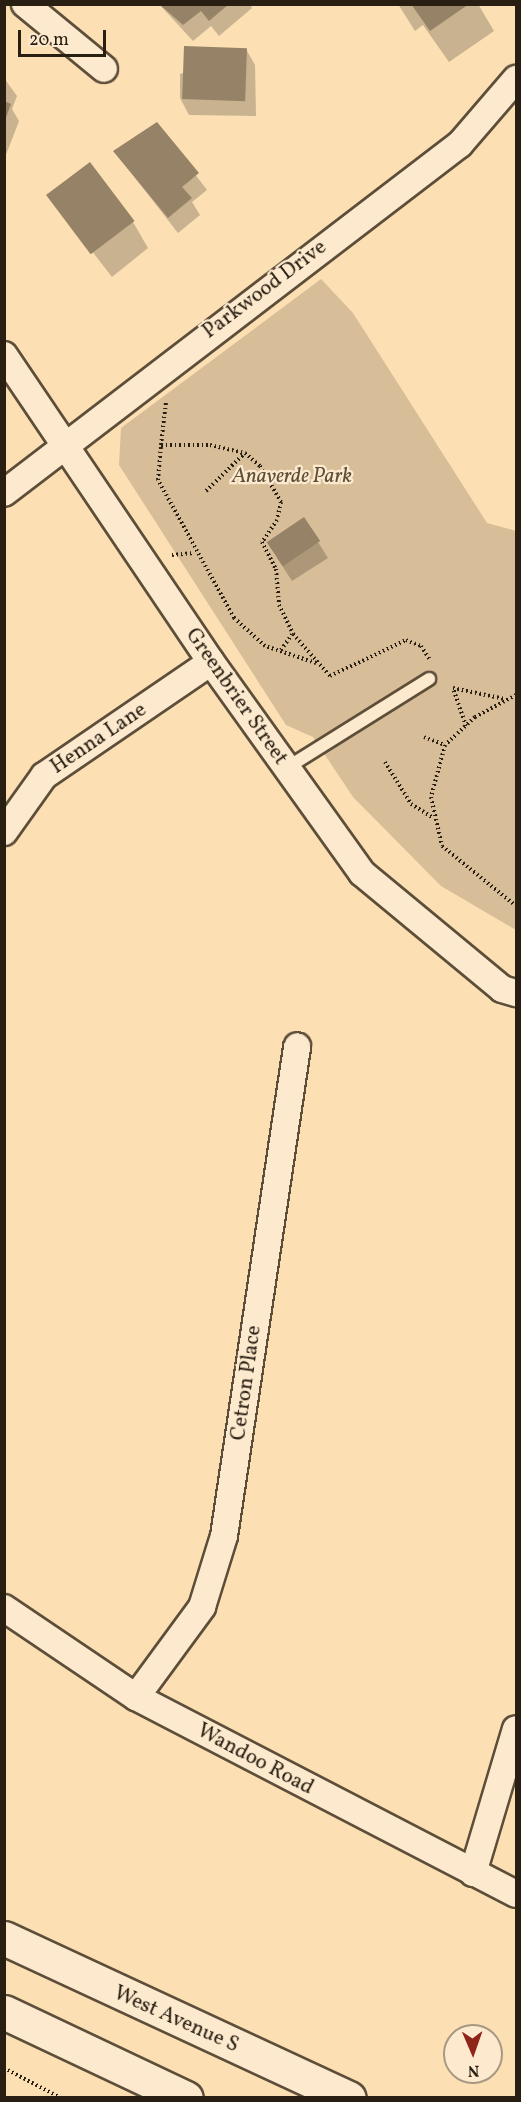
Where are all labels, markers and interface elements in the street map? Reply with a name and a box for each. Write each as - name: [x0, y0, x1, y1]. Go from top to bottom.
- scale bar: [21, 18, 110, 56]
- text: 20 m: [29, 28, 69, 53]
- street label: Parkwood Drive: [198, 235, 332, 345]
- park label: Anaverde Park: [232, 464, 352, 490]
- street label: Greenbrier Street: [179, 624, 293, 770]
- street label: Henna Lane: [46, 698, 152, 780]
- street label: Cetron Place: [226, 1324, 268, 1442]
- street label: Wandoo Road: [192, 1719, 318, 1801]
- street label: West Avenue S: [109, 1981, 243, 2059]
- north arrow: [443, 2024, 503, 2084]
- text: N: [467, 2059, 480, 2081]

